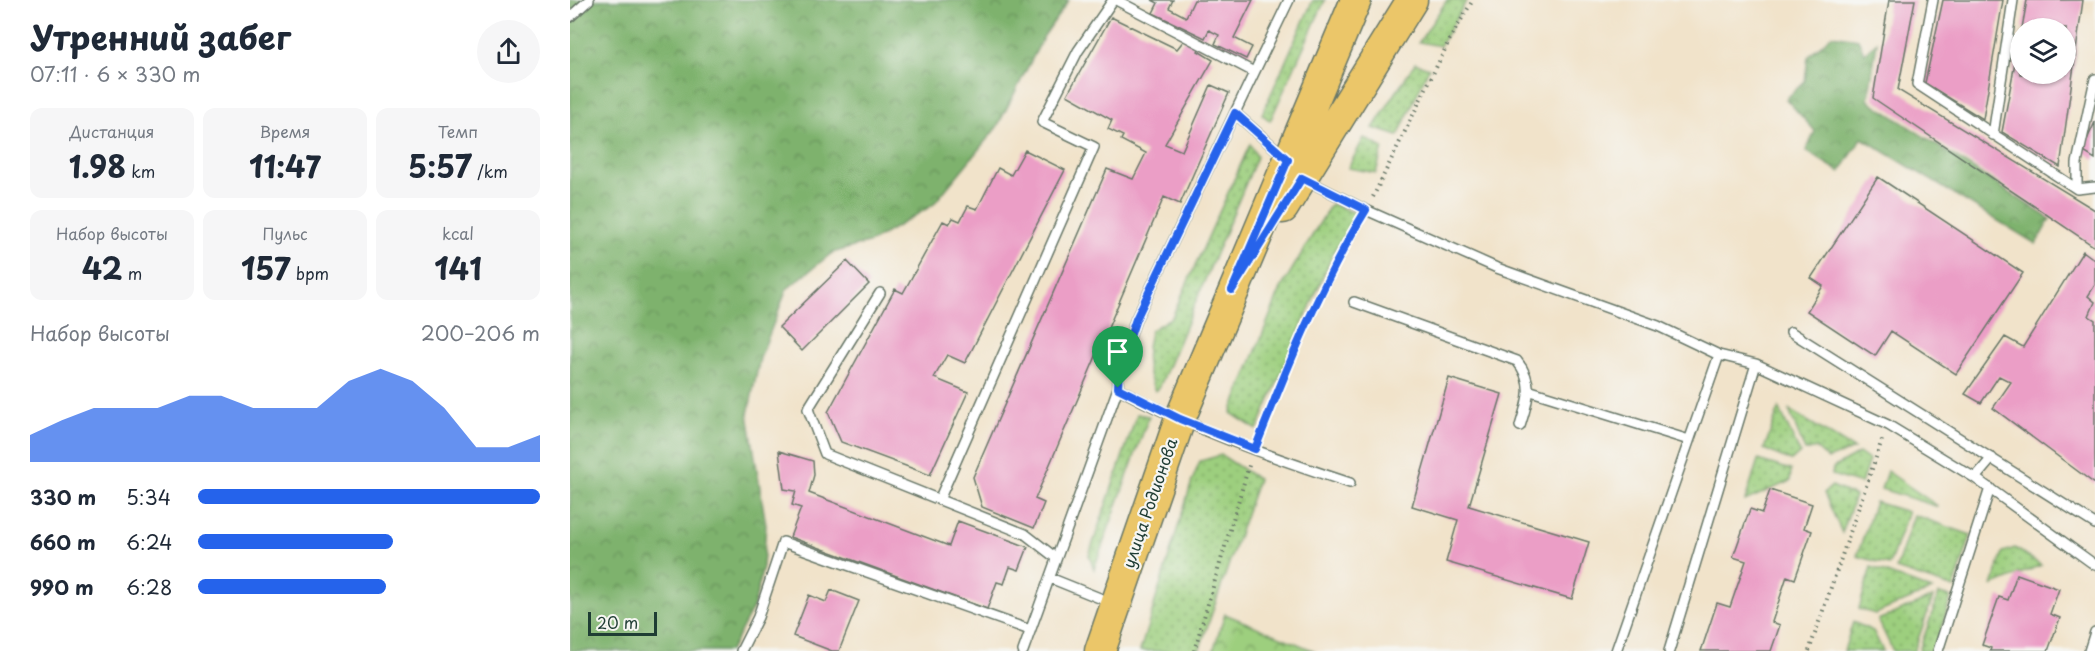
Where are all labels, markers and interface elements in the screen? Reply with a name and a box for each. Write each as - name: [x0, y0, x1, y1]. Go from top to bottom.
- text: Утренний забег: [30, 11, 291, 61]
- map controls: [2010, 18, 2076, 84]
- button: layers: [2010, 18, 2076, 84]
- button: share: [477, 20, 540, 83]
- text: 07:11 · 6 × 330 m: [30, 59, 201, 89]
- text: Дистанция: [70, 119, 154, 143]
- text: Время: [259, 119, 311, 143]
- text: Темп: [438, 119, 478, 143]
- text: 1.98: [69, 143, 126, 188]
- text: 11:47: [249, 143, 321, 188]
- text: 5:57: [408, 143, 472, 188]
- text: km: [126, 159, 155, 183]
- text: /km: [472, 159, 508, 183]
- text: Набор высоты: [56, 221, 168, 245]
- text: Пульс: [262, 221, 308, 245]
- text: kcal: [442, 221, 474, 245]
- text: 42: [82, 245, 122, 290]
- text: 157: [241, 245, 291, 290]
- text: 141: [434, 245, 482, 290]
- text: m: [122, 261, 142, 285]
- text: bpm: [291, 261, 329, 285]
- text: Набор высоты: [30, 318, 170, 348]
- text: 200–206 m: [421, 318, 540, 348]
- pin: [1092, 326, 1143, 388]
- icon: arrive: [1101, 335, 1134, 368]
- street label: улица Родионова: [1116, 434, 1183, 571]
- text: 330 m: [30, 482, 96, 512]
- text: 5:34: [126, 482, 171, 512]
- text: 660 m: [30, 527, 96, 557]
- text: 6:24: [126, 527, 173, 557]
- text: 990 m: [30, 572, 94, 602]
- text: 6:28: [126, 572, 172, 602]
- scale bar: [588, 609, 657, 636]
- text: 20 m: [597, 610, 638, 634]

